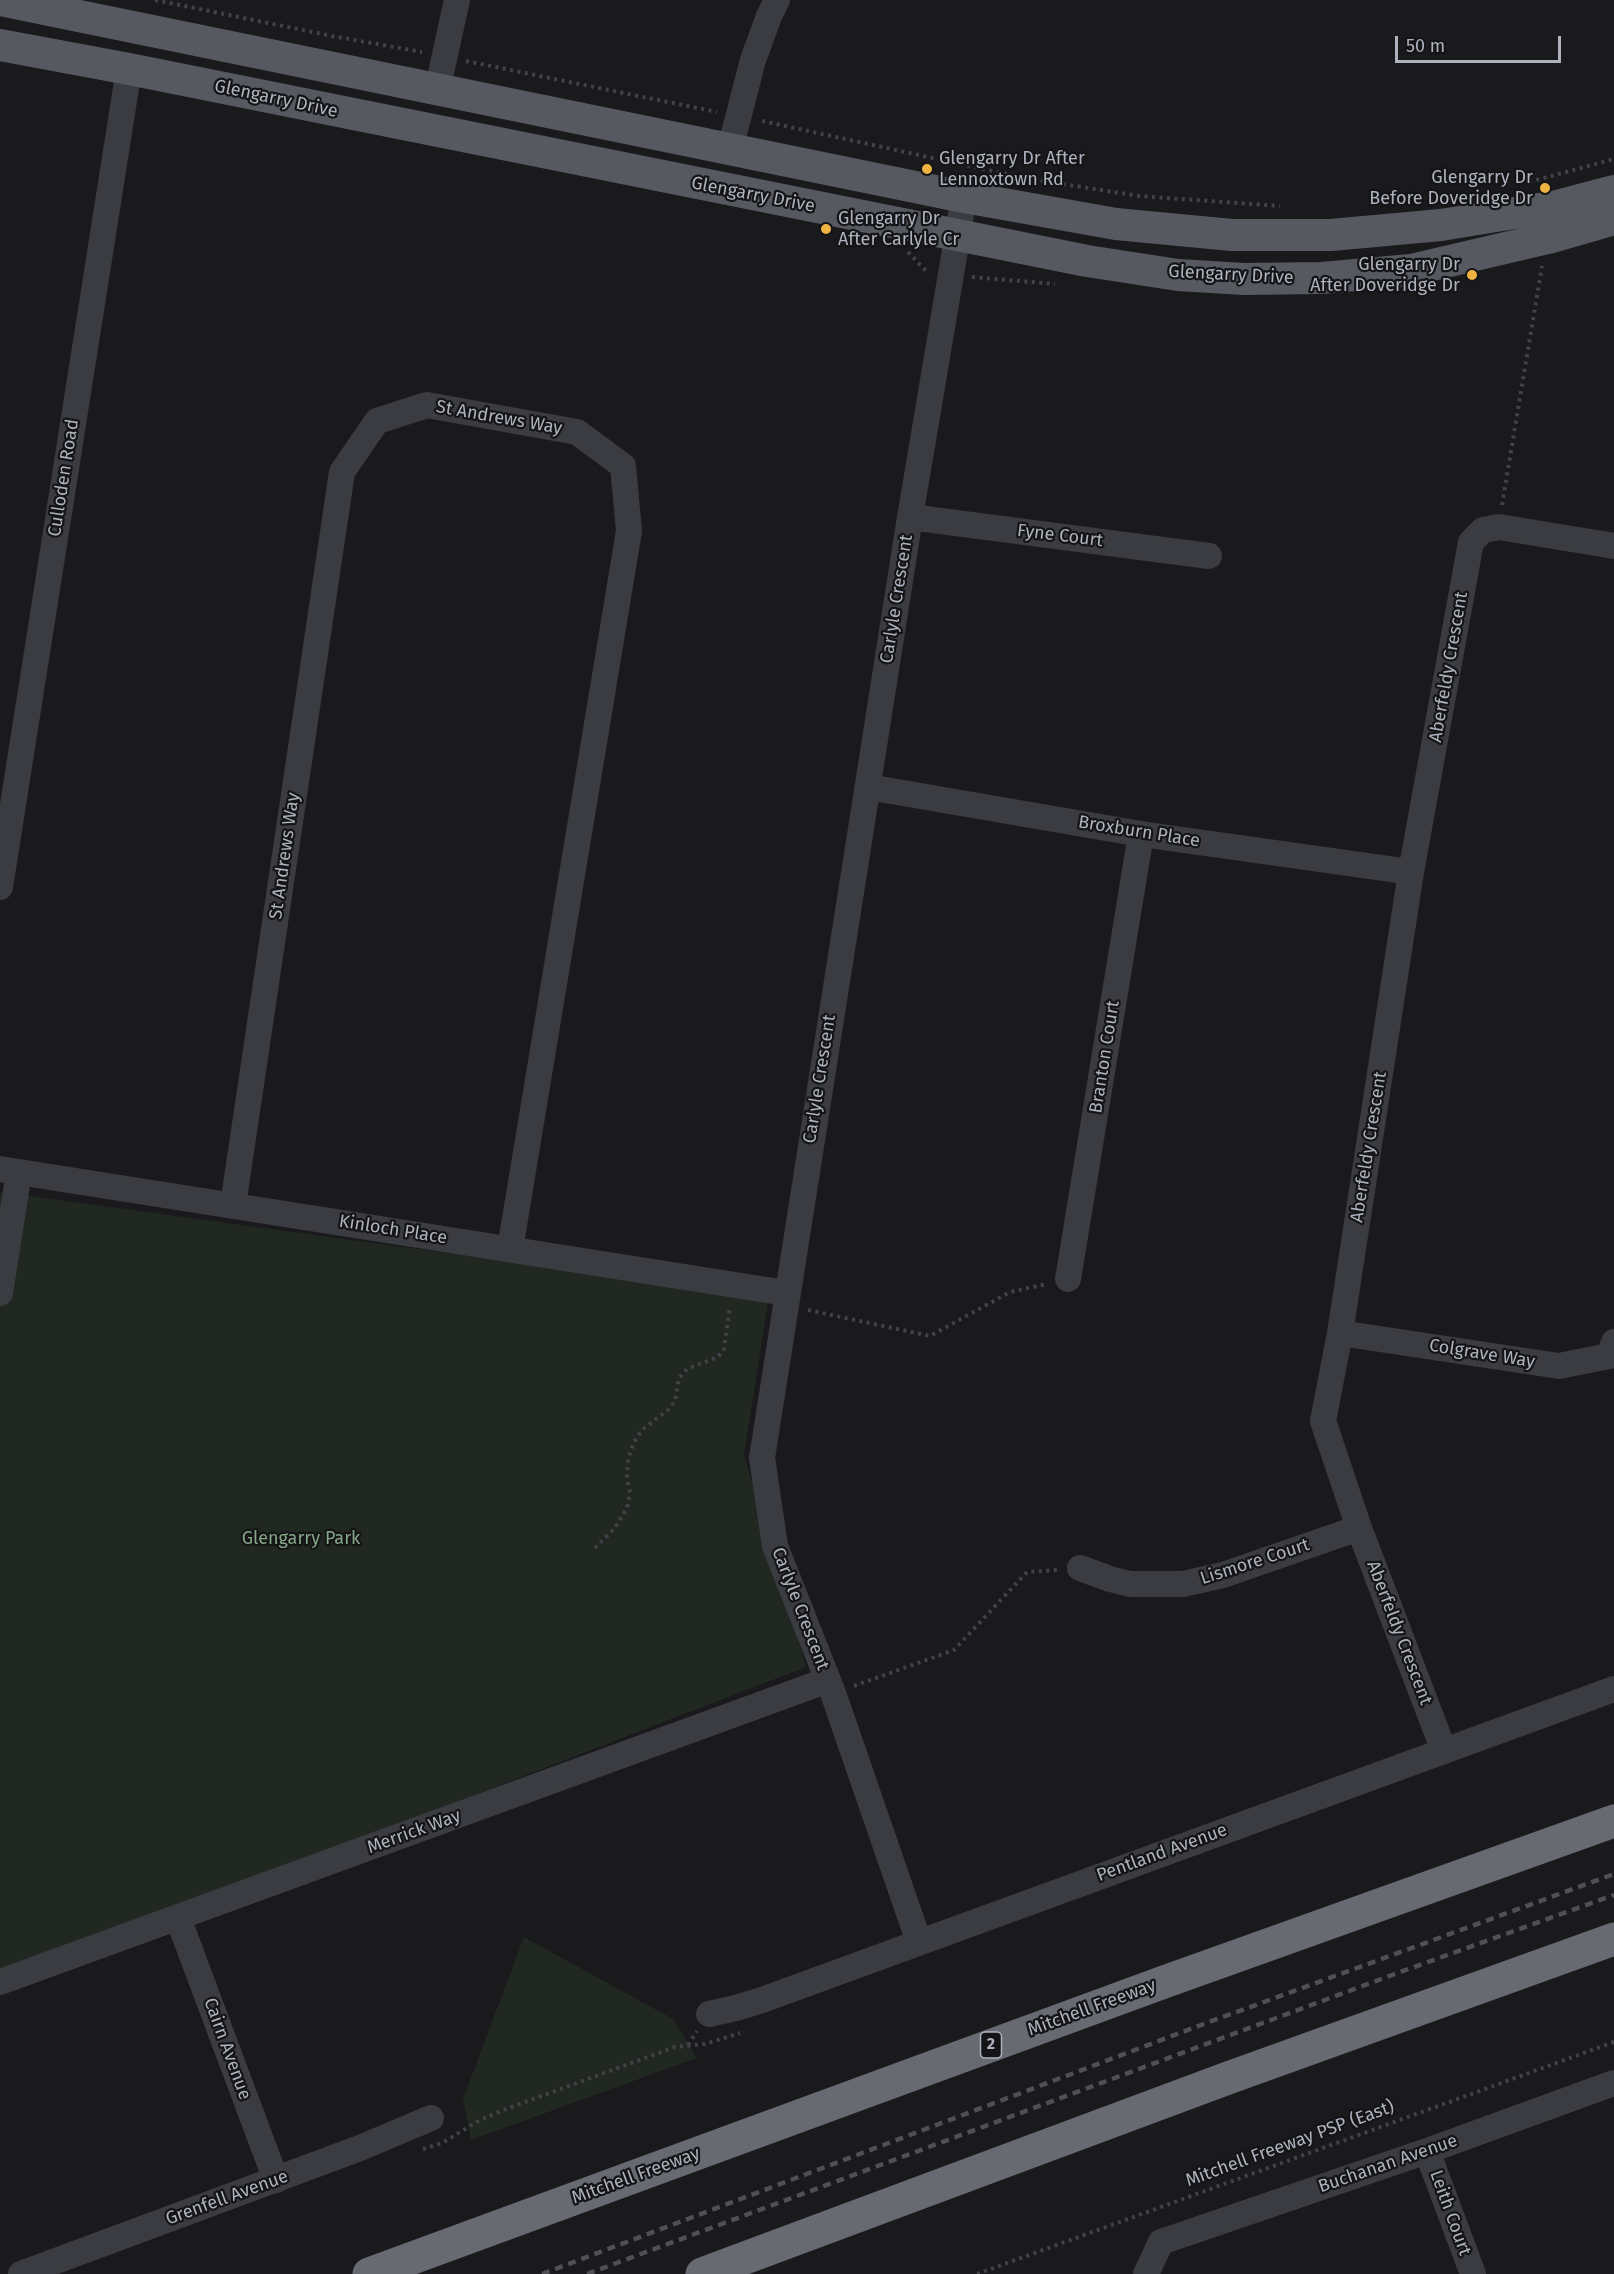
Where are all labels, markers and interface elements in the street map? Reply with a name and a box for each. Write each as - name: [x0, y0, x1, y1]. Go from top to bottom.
- scale bar: [1398, 24, 1564, 62]
- text: 50 m: [1406, 35, 1445, 57]
- street label: Glengarry Drive: [212, 75, 340, 123]
- place label: Glengarry Dr After Lennoxtown Rd: [939, 148, 1085, 190]
- marker: Glengarry Dr After Lennoxtown Rd: [920, 162, 934, 176]
- place label: Glengarry Dr Before Doveridge Dr: [1369, 167, 1533, 210]
- street label: Glengarry Drive: [689, 172, 817, 218]
- marker: Glengarry Dr Before Doveridge Dr: [1538, 181, 1552, 195]
- place label: Glengarry Dr After Carlyle Cr: [838, 208, 959, 250]
- marker: Glengarry Dr After Carlyle Cr: [819, 222, 833, 236]
- place label: Glengarry Dr After Doveridge Dr: [1310, 254, 1460, 296]
- street label: Glengarry Drive: [1168, 261, 1294, 289]
- marker: Glengarry Dr After Doveridge Dr: [1465, 268, 1479, 282]
- street label: St Andrews Way: [434, 396, 564, 440]
- street label: Culloden Road: [44, 418, 84, 538]
- street label: Fyne Court: [1016, 520, 1104, 552]
- street label: Carlyle Crescent: [876, 533, 918, 665]
- street label: Aberfeldy Crescent: [1425, 590, 1473, 744]
- street label: St Andrews Way: [265, 791, 305, 921]
- street label: Broxburn Place: [1076, 812, 1202, 852]
- street label: Branton Court: [1085, 999, 1125, 1115]
- street label: Carlyle Crescent: [799, 1013, 841, 1145]
- street label: Aberfeldy Crescent: [1346, 1070, 1392, 1224]
- street label: Kinloch Place: [337, 1211, 449, 1249]
- street label: Colgrave Way: [1428, 1335, 1536, 1373]
- park label: Glengarry Park: [242, 1528, 360, 1550]
- street label: Lismore Court: [1198, 1534, 1312, 1590]
- street label: Carlyle Crescent: [767, 1544, 833, 1674]
- street label: Aberfeldy Crescent: [1362, 1558, 1436, 1708]
- street label: Merrick Way: [364, 1805, 464, 1859]
- street label: Pentland Avenue: [1094, 1819, 1230, 1887]
- street label: Mitchell Freeway: [1025, 1975, 1159, 2041]
- street label: Cairn Avenue: [199, 1995, 255, 2103]
- road number: 2: [980, 2032, 1002, 2058]
- street label: Mitchell Freeway PSP (East): [1183, 2096, 1397, 2192]
- street label: Buchanan Avenue: [1316, 2130, 1460, 2198]
- street label: Mitchell Freeway: [569, 2143, 703, 2209]
- street label: Grenfell Avenue: [163, 2166, 291, 2230]
- street label: Leith Court: [1425, 2167, 1475, 2259]

